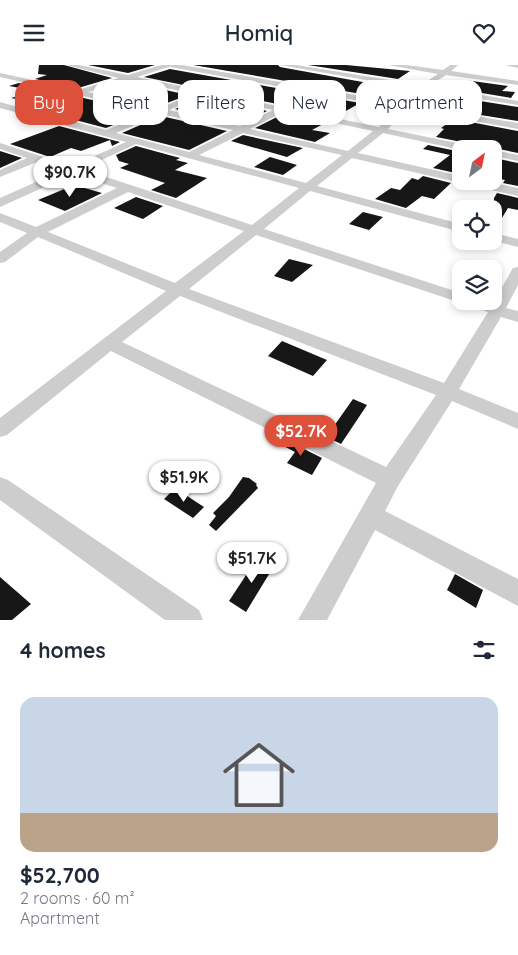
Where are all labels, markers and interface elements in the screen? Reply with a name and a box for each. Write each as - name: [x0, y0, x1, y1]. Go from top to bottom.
- icon: menu: [20, 19, 48, 47]
- text: Homiq: [225, 19, 293, 47]
- icon: heart: [470, 19, 498, 47]
- chip: Buy: [15, 80, 83, 125]
- chip: Rent: [93, 80, 168, 125]
- chip: Filters: [178, 80, 264, 125]
- chip: New: [274, 80, 346, 125]
- chip: Apartment: [356, 80, 482, 125]
- north arrow: [452, 140, 502, 190]
- map controls: [452, 140, 502, 310]
- pin: $90.7K: [29, 155, 111, 198]
- text: $90.7K: [44, 162, 96, 182]
- button: locate: [452, 200, 502, 250]
- button: layers: [452, 260, 502, 310]
- pin: $52.7K: [260, 415, 342, 457]
- text: $52.7K: [275, 421, 327, 441]
- pin: $51.9K: [143, 461, 225, 503]
- text: $51.9K: [160, 467, 208, 487]
- pin: $51.7K: [211, 541, 293, 584]
- text: $51.7K: [228, 548, 276, 568]
- icon: filters: [470, 636, 498, 664]
- text: 4 homes: [20, 637, 106, 663]
- icon: home: [214, 730, 304, 820]
- text: $52,700: [20, 862, 100, 888]
- text: 2 rooms · 60 m²: [20, 888, 134, 908]
- text: Apartment: [20, 908, 100, 928]

